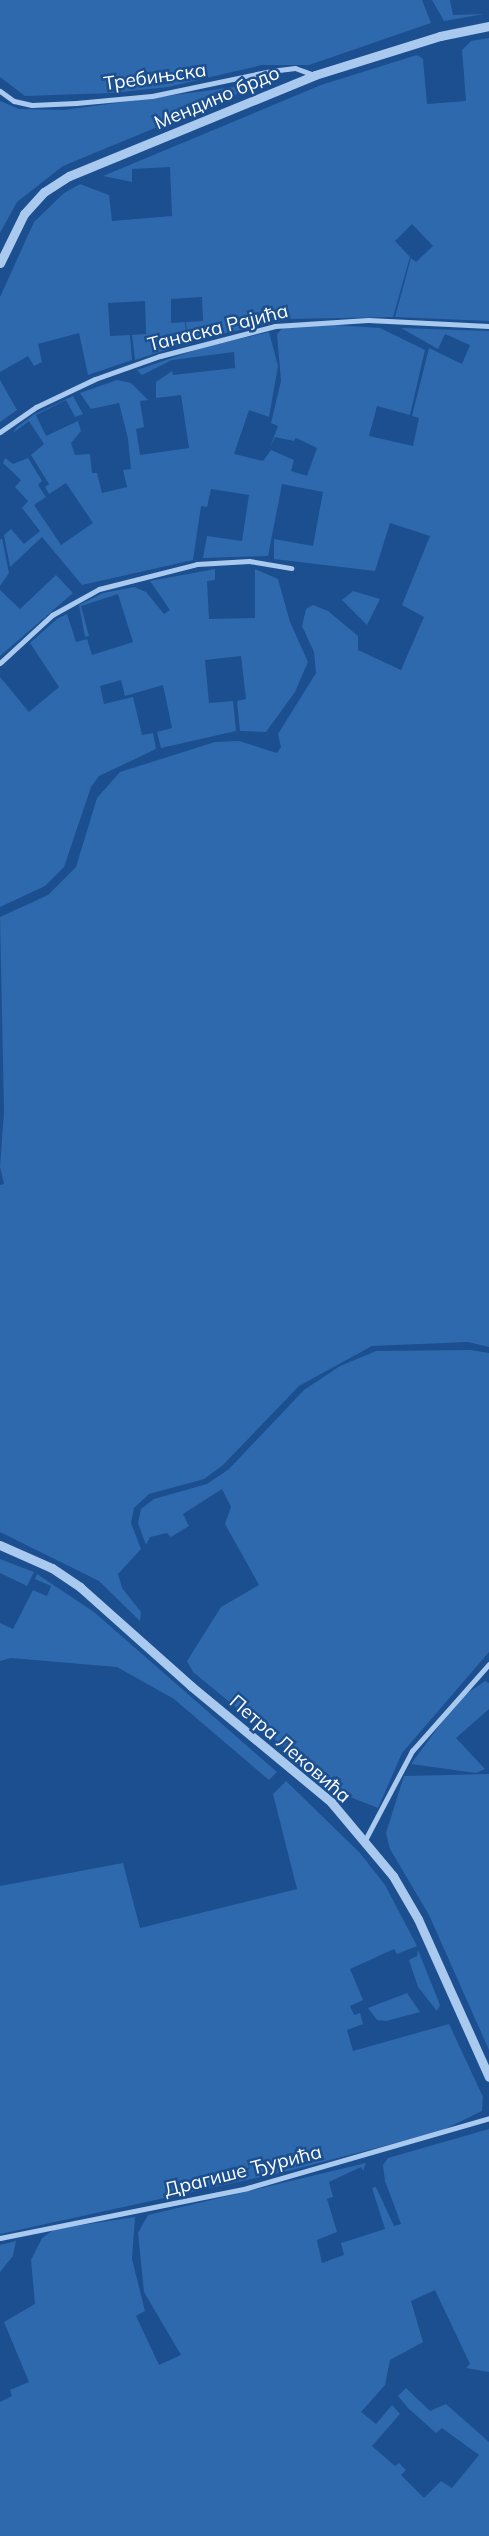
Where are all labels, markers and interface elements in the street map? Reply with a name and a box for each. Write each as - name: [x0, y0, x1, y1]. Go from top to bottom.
- street label: Требињска: [102, 59, 208, 95]
- street label: Мендино брдо: [151, 61, 283, 135]
- street label: Танаска Рајића: [146, 300, 290, 356]
- street label: Петра Лековића: [225, 1690, 355, 1808]
- street label: Драгише Ђурића: [162, 2140, 324, 2202]

